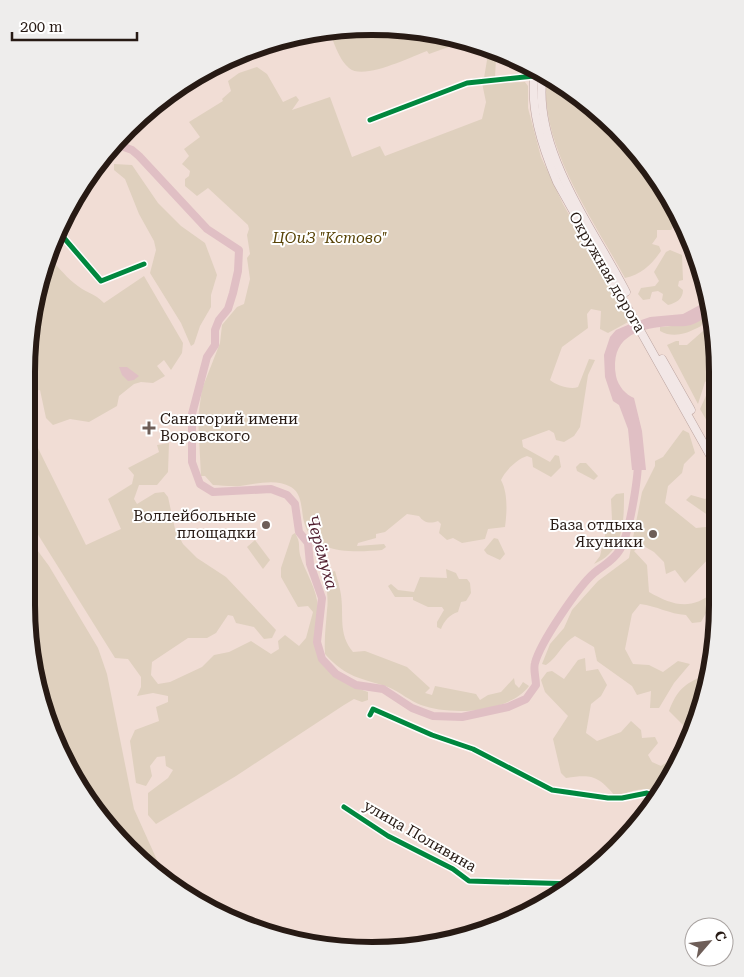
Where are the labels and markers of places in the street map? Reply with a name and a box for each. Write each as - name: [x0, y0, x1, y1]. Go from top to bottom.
- place label: Санаторий имени Воровского: [160, 410, 298, 445]
- marker: Санаторий имени Воровского: [142, 421, 156, 435]
- place label: Воллейбольные площадки: [133, 507, 256, 542]
- place label: База отдыха Якуники: [550, 516, 643, 551]
- marker: Воллейбольные площадки: [260, 519, 272, 531]
- marker: База отдыха Якуники: [647, 528, 659, 540]

